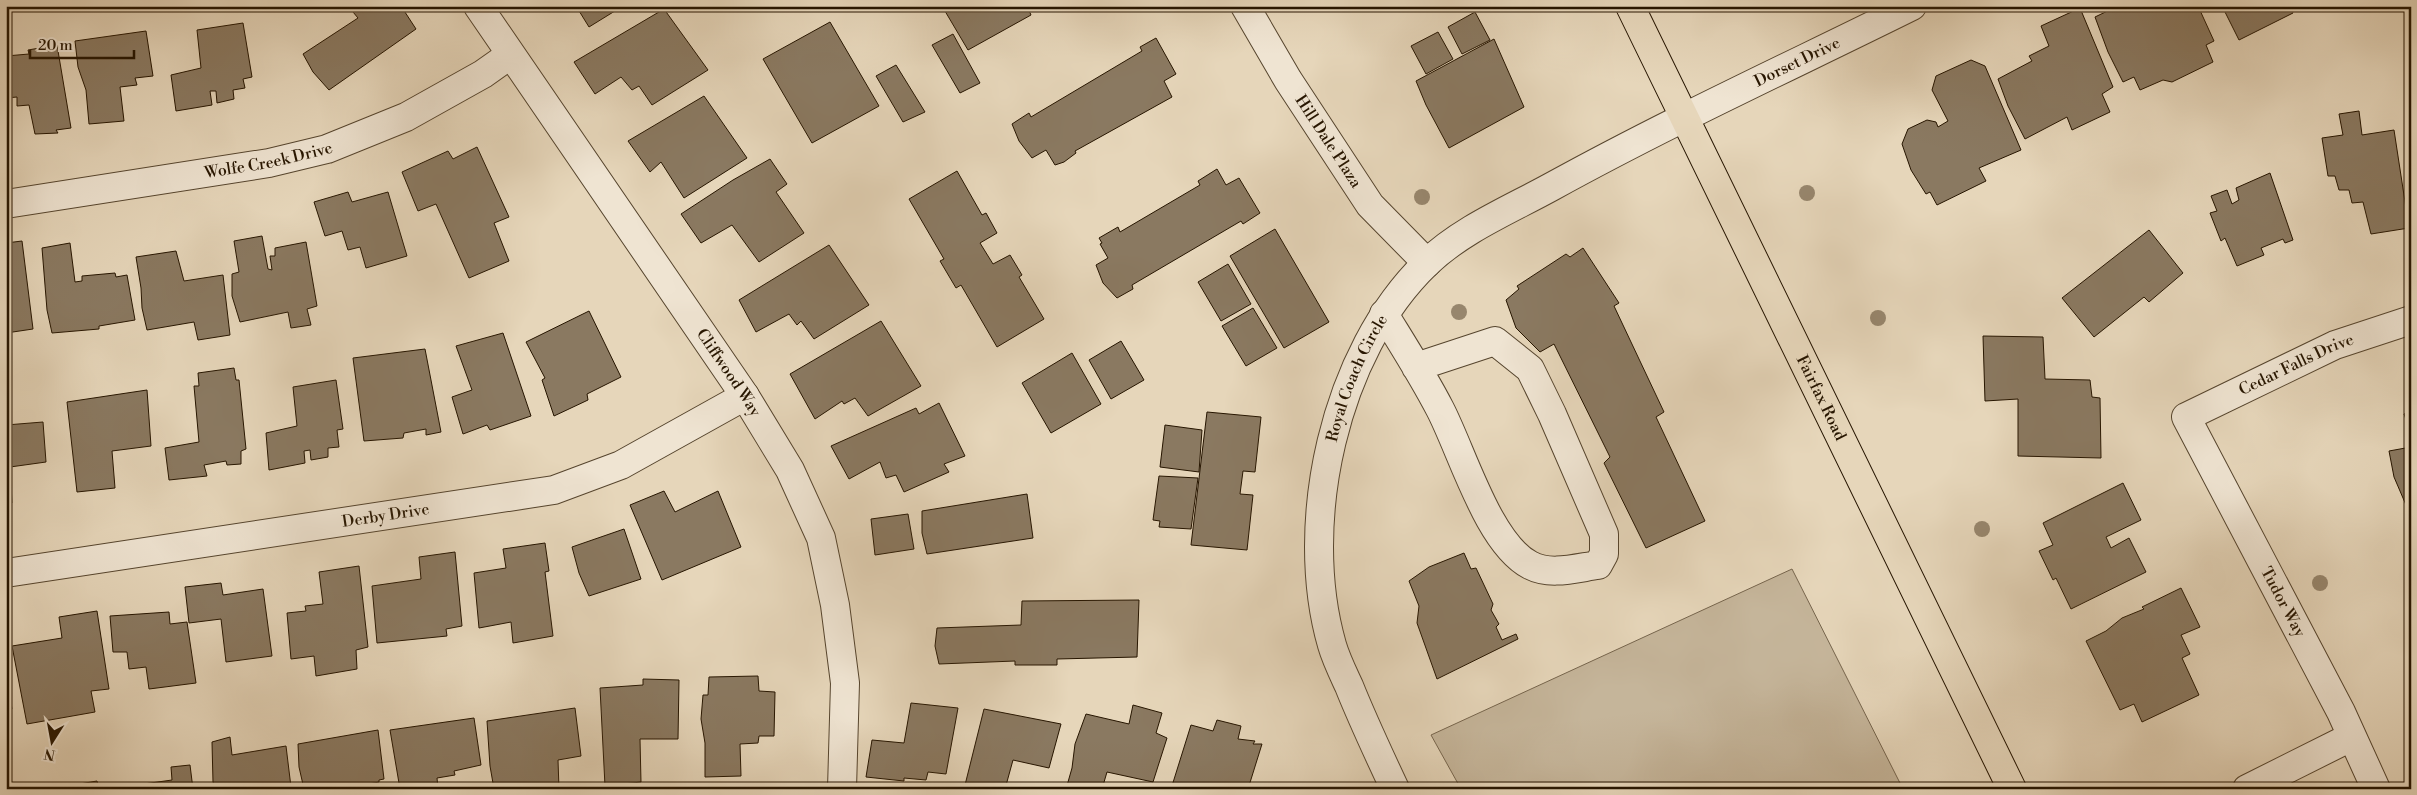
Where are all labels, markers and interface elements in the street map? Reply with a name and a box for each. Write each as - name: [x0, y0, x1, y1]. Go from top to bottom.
- scale bar: [30, 28, 134, 60]
- street label: Dorset Drive: [1751, 33, 1843, 91]
- text: 20 m: [38, 36, 73, 55]
- street label: Hill Dale Plaza: [1291, 91, 1367, 192]
- street label: Wolfe Creek Drive: [202, 138, 336, 183]
- street label: Royal Coach Circle: [1322, 311, 1392, 444]
- street label: Cliffwood Way: [692, 325, 765, 420]
- street label: Cedar Falls Drive: [2236, 330, 2356, 400]
- street label: Fairfax Road: [1792, 352, 1850, 444]
- street label: Derby Drive: [341, 499, 431, 532]
- street label: Tudor Way: [2256, 563, 2310, 641]
- north arrow: [28, 718, 78, 768]
- text: N: [43, 744, 57, 764]

